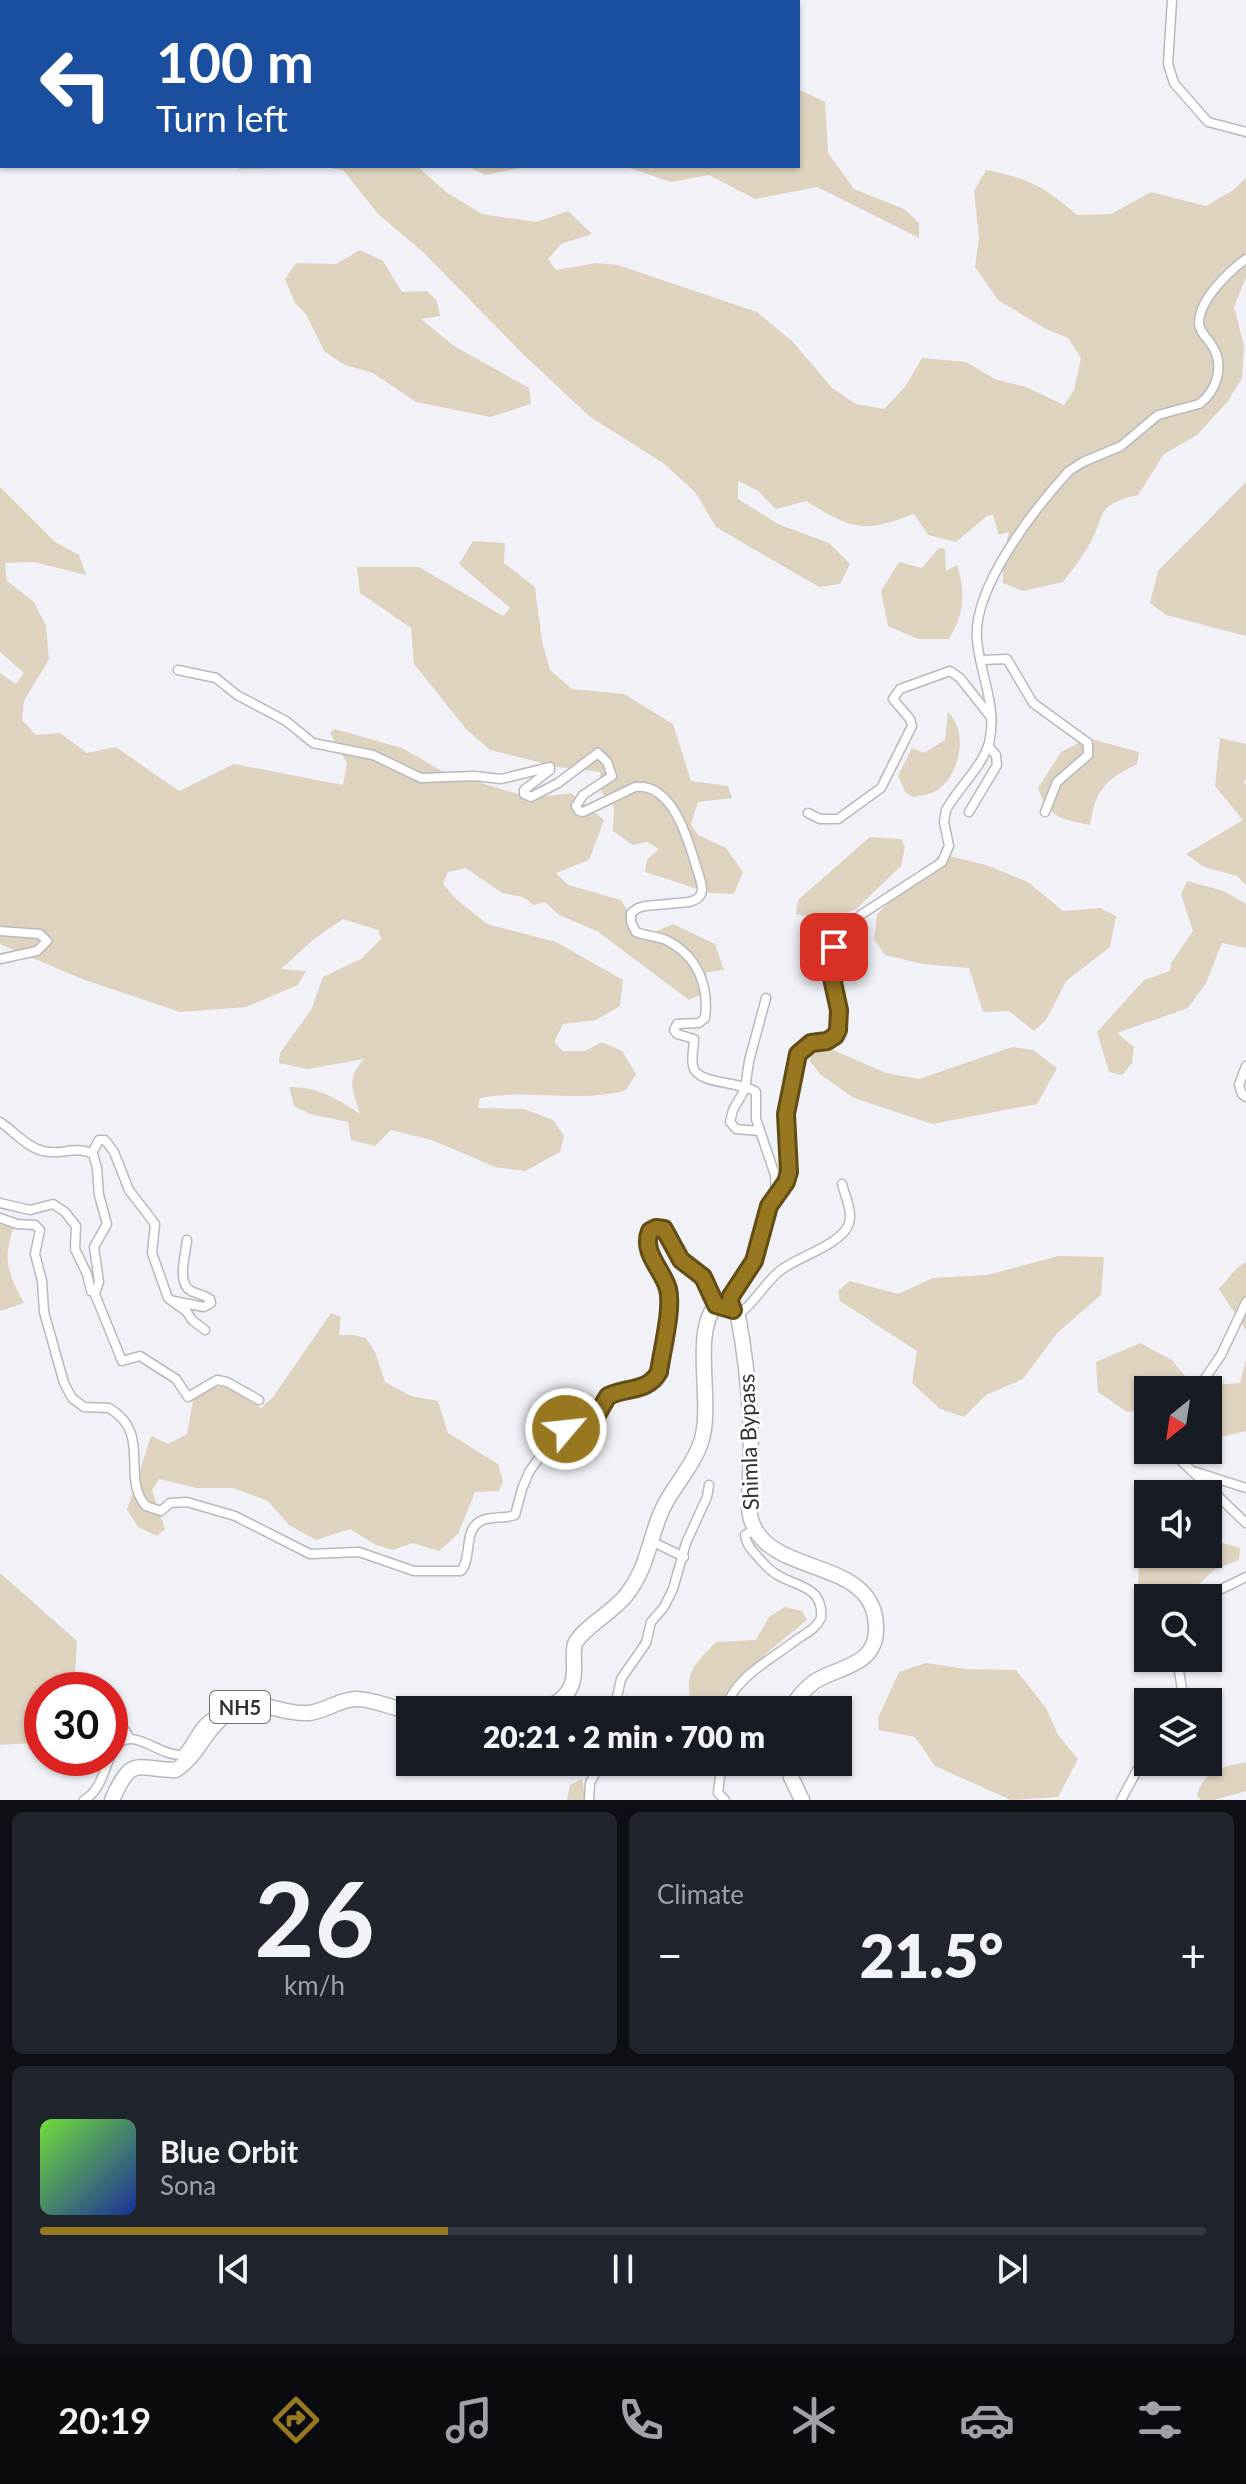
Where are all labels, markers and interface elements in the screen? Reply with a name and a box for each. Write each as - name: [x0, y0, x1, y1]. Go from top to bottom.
- text: 100 m: [156, 28, 314, 95]
- icon: left: [24, 32, 128, 136]
- text: Turn left: [156, 96, 288, 140]
- pin: [800, 913, 868, 981]
- icon: arrive: [812, 925, 856, 969]
- street label: Shimla Bypass: [732, 1373, 764, 1511]
- north arrow: [1134, 1376, 1222, 1464]
- map controls: [1134, 1376, 1222, 1776]
- position arrow: [524, 1387, 608, 1471]
- button: sound: [1134, 1480, 1222, 1568]
- button: search: [1134, 1584, 1222, 1672]
- speed limit sign: 30: [24, 1672, 128, 1776]
- button: layers: [1134, 1688, 1222, 1776]
- road number: NH5: [210, 1691, 270, 1723]
- text: 20:21 · 2 min · 700 m: [483, 1718, 765, 1754]
- text: 26: [254, 1854, 375, 1979]
- text: Climate: [657, 1878, 744, 1910]
- text: 21.5°: [860, 1919, 1003, 1991]
- text: −: [657, 1929, 683, 1981]
- text: +: [1180, 1929, 1206, 1981]
- text: km/h: [284, 1969, 345, 2001]
- text: Blue Orbit: [160, 2133, 298, 2169]
- text: Sona: [160, 2169, 216, 2201]
- icon: previous: [212, 2247, 256, 2291]
- icon: pause: [601, 2247, 645, 2291]
- icon: next: [990, 2247, 1034, 2291]
- icon: directions: [268, 2392, 324, 2448]
- icon: music: [441, 2392, 497, 2448]
- icon: phone: [613, 2392, 669, 2448]
- icon: climate: [786, 2392, 842, 2448]
- icon: car: [959, 2392, 1015, 2448]
- icon: filters: [1132, 2392, 1188, 2448]
- text: 20:19: [58, 2398, 151, 2442]

